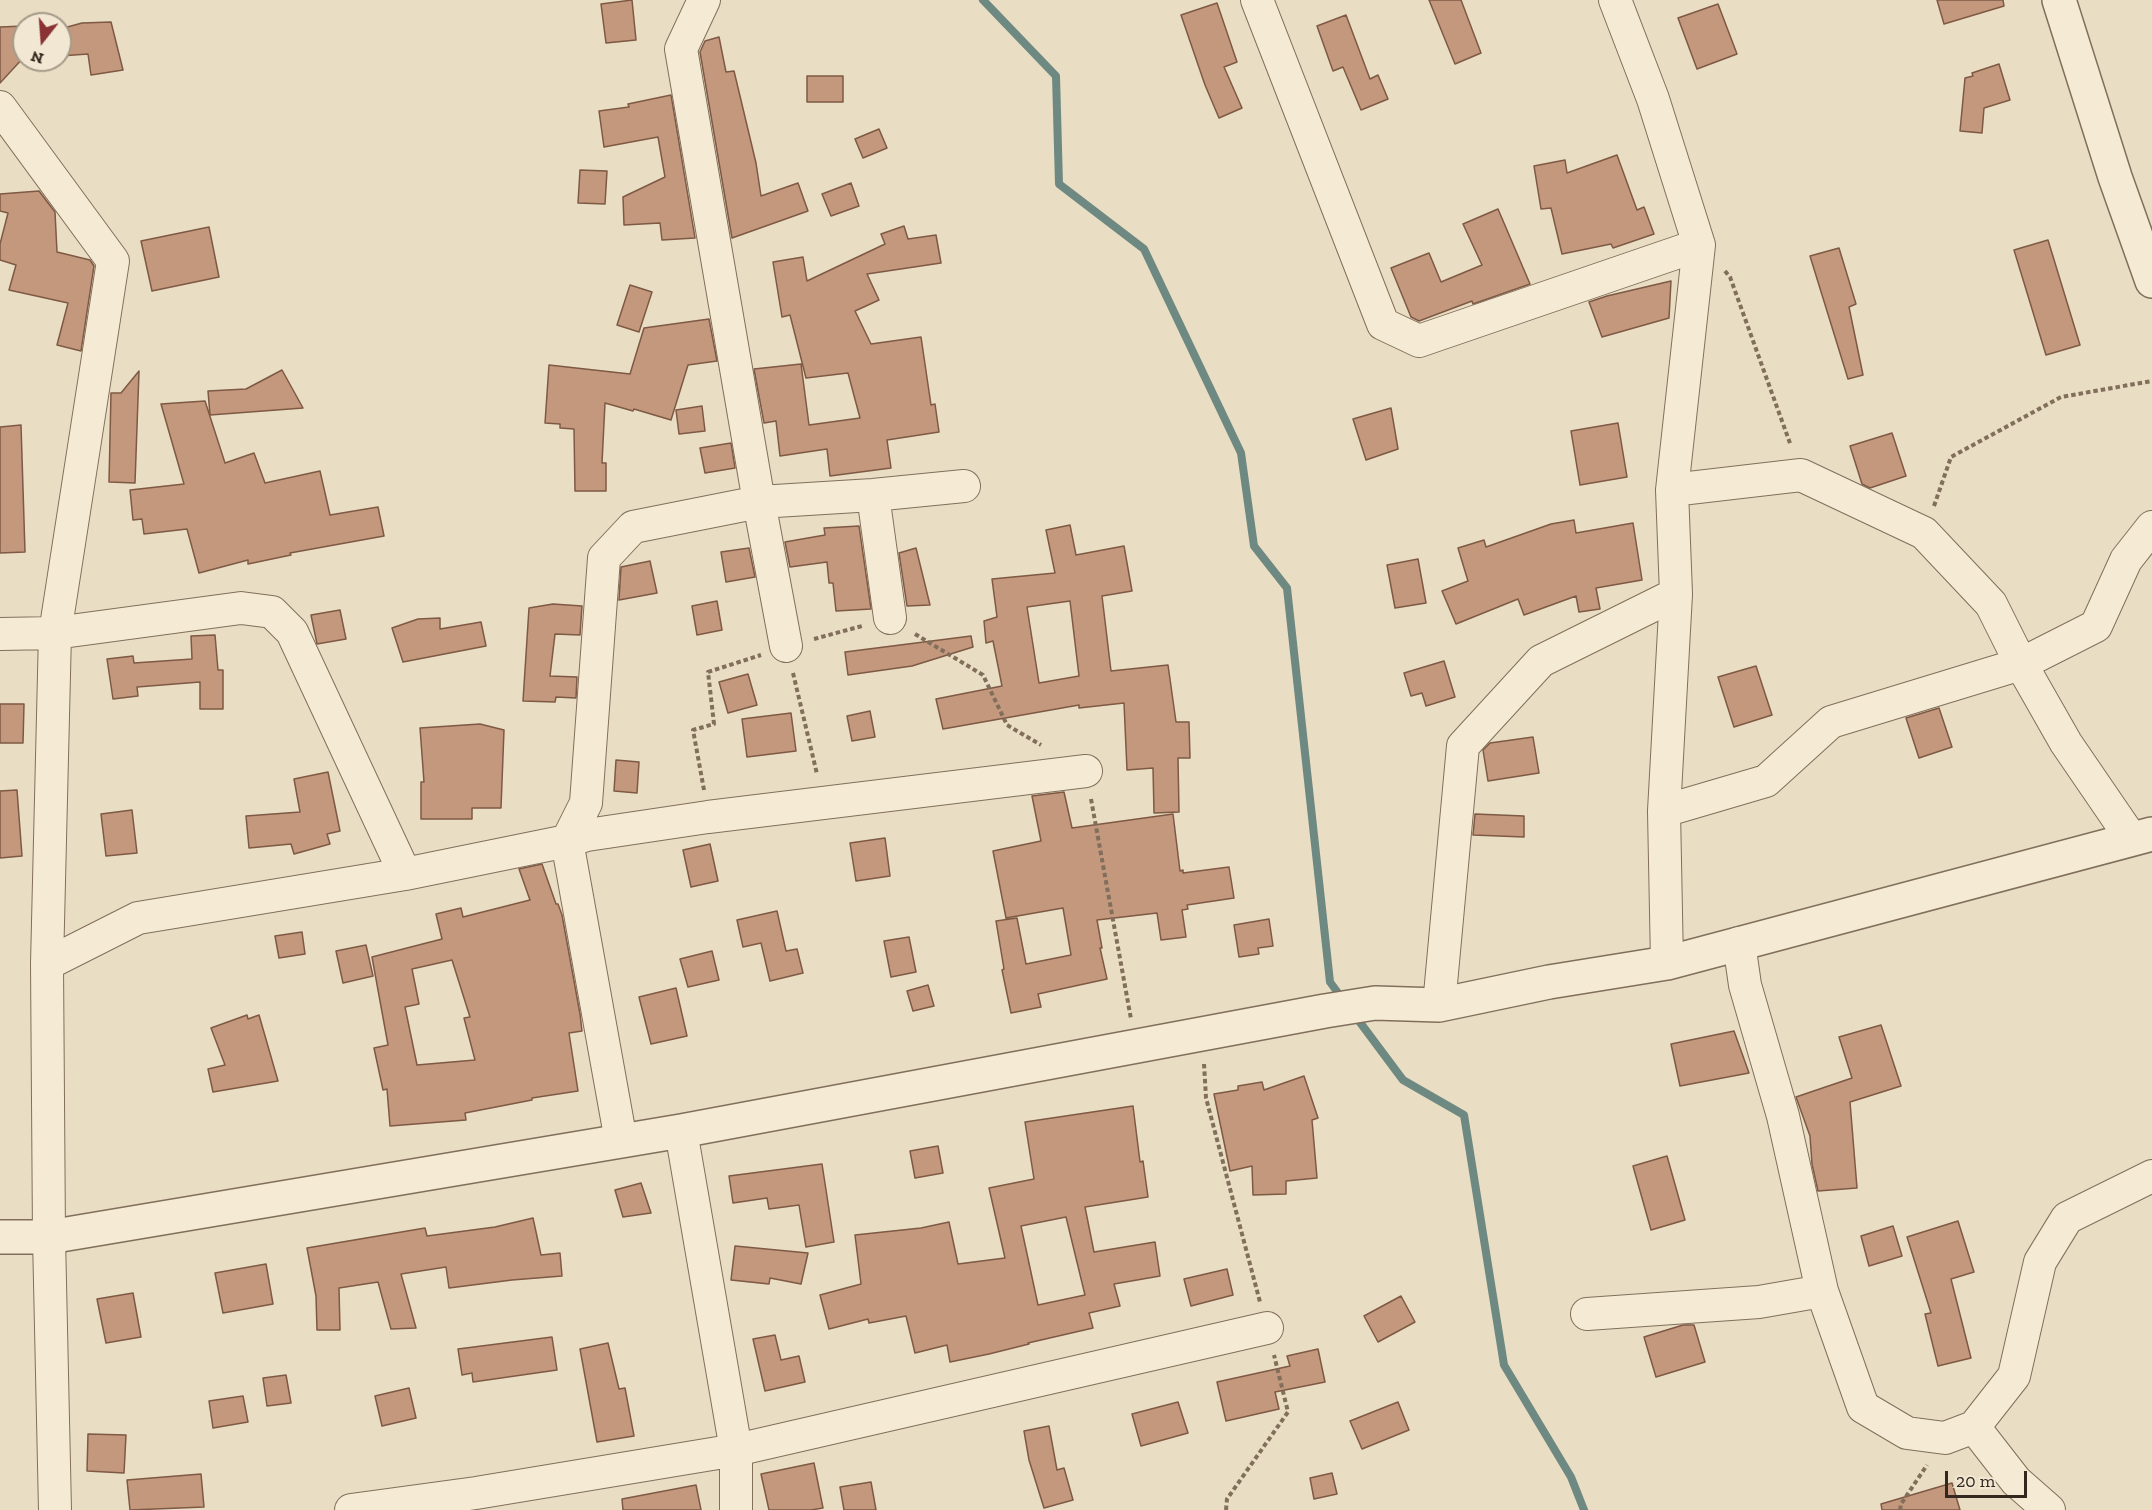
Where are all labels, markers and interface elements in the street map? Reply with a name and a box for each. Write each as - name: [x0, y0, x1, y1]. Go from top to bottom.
- north arrow: [12, 12, 72, 72]
- text: N: [29, 47, 46, 69]
- scale bar: [1948, 1459, 2030, 1497]
- text: 20 m: [1956, 1470, 1995, 1492]

